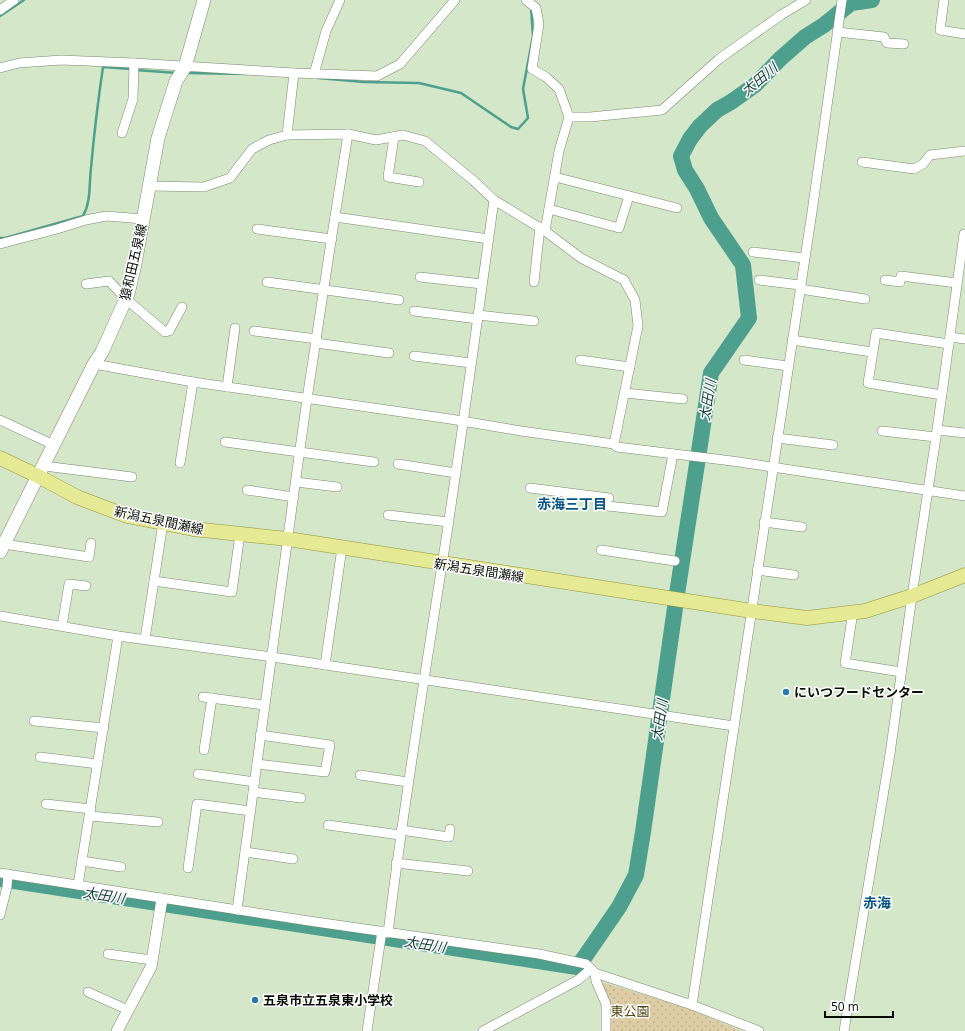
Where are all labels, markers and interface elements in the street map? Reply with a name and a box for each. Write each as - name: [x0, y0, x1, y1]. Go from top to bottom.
- water label: 太田川: [737, 57, 783, 100]
- street label: 猿和田五泉線: [115, 222, 151, 302]
- water label: 太田川: [694, 376, 720, 422]
- district label: 赤海三丁目: [537, 494, 607, 513]
- street label: 新潟五泉間瀬線: [113, 502, 205, 538]
- street label: 新潟五泉間瀬線: [433, 554, 525, 586]
- place label: にいつフードセンター: [794, 683, 924, 701]
- marker: にいつフードセンター: [781, 687, 791, 697]
- water label: 太田川: [647, 696, 672, 742]
- water label: 太田川: [82, 882, 128, 908]
- district label: 赤海: [863, 893, 891, 912]
- water label: 太田川: [403, 931, 449, 957]
- place label: 五泉市立五泉東小学校: [263, 991, 393, 1009]
- scale bar: [825, 993, 893, 1019]
- marker: 五泉市立五泉東小学校: [250, 995, 260, 1005]
- text: 50 m: [831, 998, 859, 1015]
- park label: 東公園: [610, 1002, 650, 1020]

